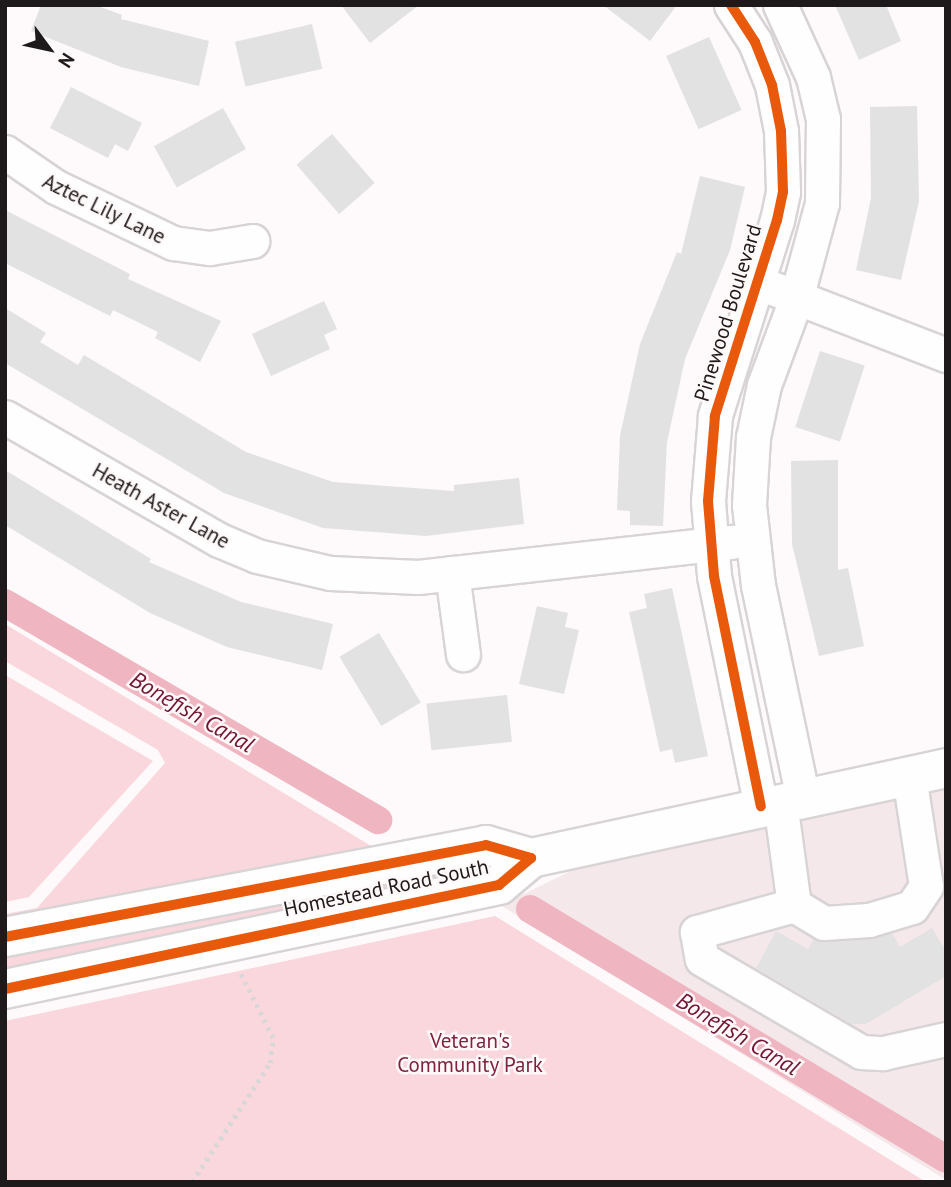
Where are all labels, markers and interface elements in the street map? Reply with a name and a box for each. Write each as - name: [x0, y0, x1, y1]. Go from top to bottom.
- north arrow: [14, 14, 84, 84]
- text: N: [53, 49, 80, 72]
- street label: Aztec Lily Lane: [38, 168, 170, 250]
- street label: Pinewood Boulevard: [689, 221, 767, 405]
- street label: Heath Aster Lane: [88, 458, 234, 554]
- water label: Bonefish Canal: [125, 665, 259, 759]
- street label: Homestead Road South: [281, 854, 491, 922]
- water label: Bonefish Canal: [672, 987, 804, 1081]
- park label: Veteran's Community Park: [397, 1028, 543, 1078]

